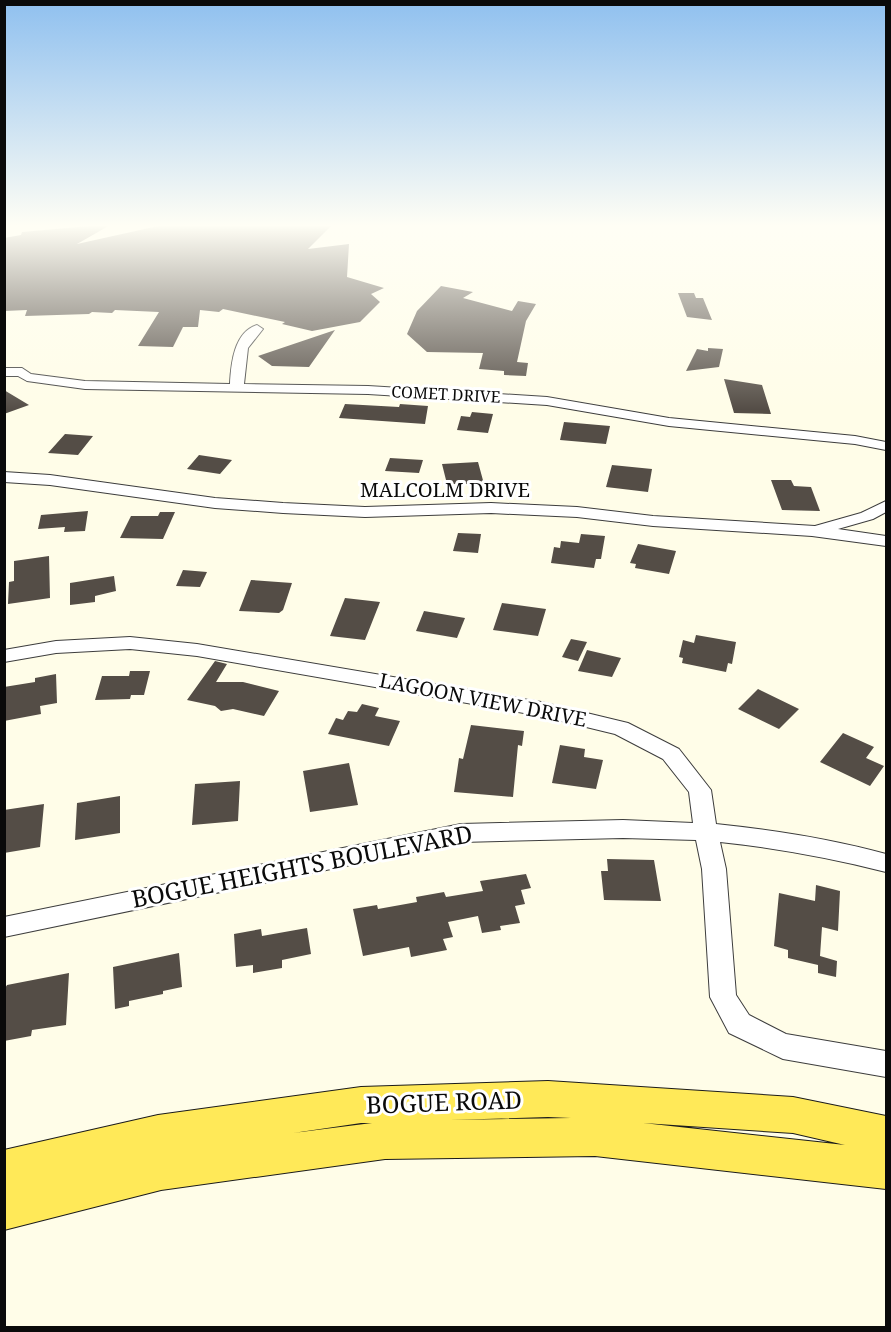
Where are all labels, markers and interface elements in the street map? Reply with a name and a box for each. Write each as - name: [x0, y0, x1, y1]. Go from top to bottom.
- street label: COMET DRIVE: [391, 380, 501, 408]
- street label: MALCOLM DRIVE: [360, 476, 530, 503]
- street label: LAGOON VIEW DRIVE: [377, 666, 589, 733]
- street label: BOGUE HEIGHTS BOULEVARD: [128, 816, 475, 915]
- street label: BOGUE ROAD: [365, 1082, 522, 1121]

